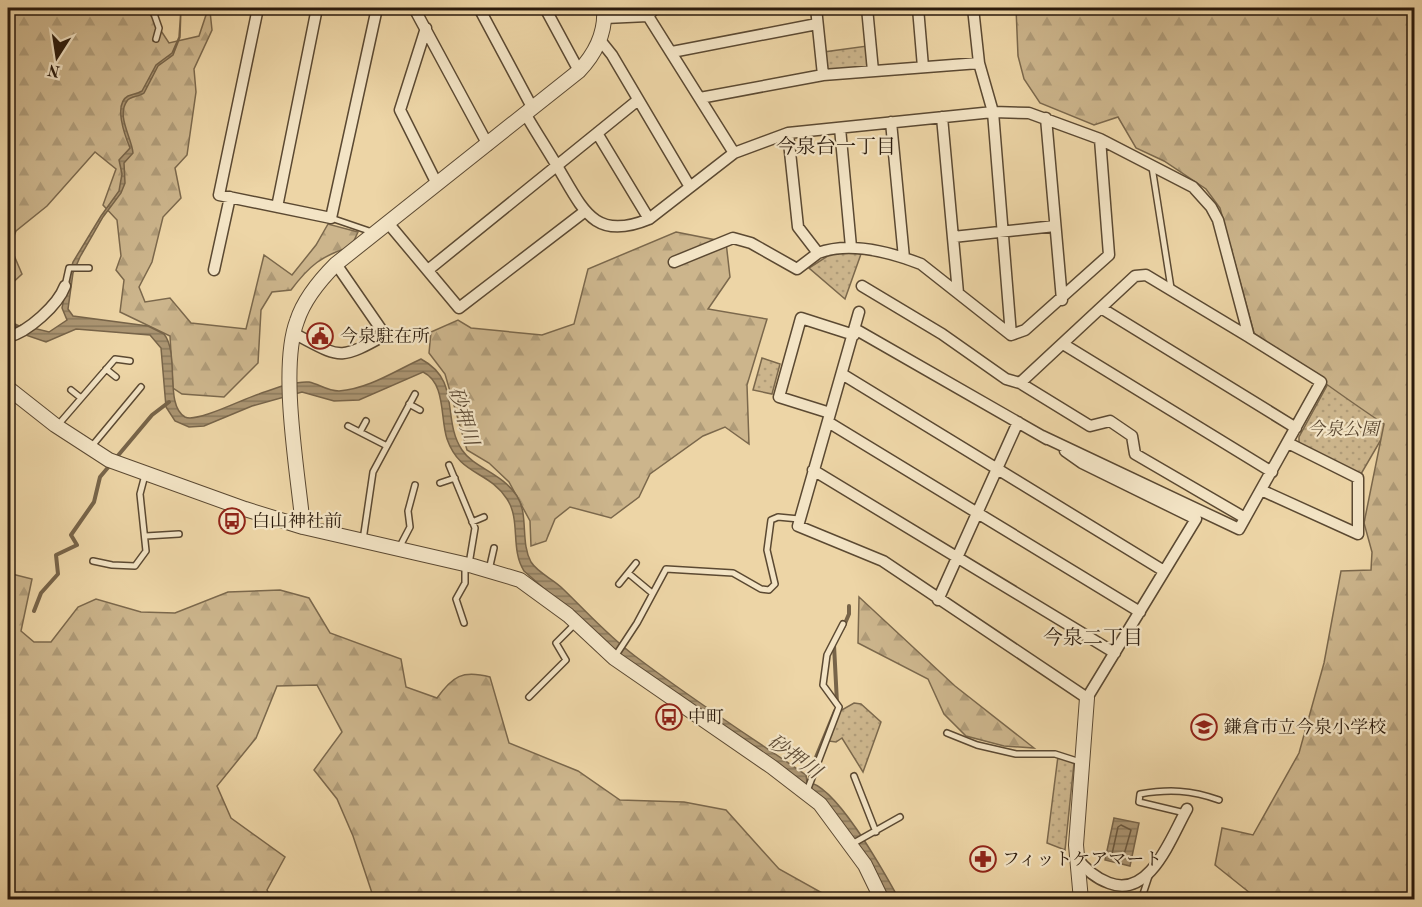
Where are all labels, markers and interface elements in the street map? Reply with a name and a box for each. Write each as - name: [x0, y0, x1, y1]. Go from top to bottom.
- north arrow: [27, 27, 87, 87]
- text: N: [46, 60, 62, 79]
- district label: 今泉台一丁目: [776, 135, 896, 158]
- public building icon: 今泉駐在所: [305, 321, 335, 351]
- place label: 今泉駐在所: [340, 326, 430, 346]
- water label: 砂押川: [444, 384, 483, 450]
- park label: 今泉公園: [1307, 419, 1382, 439]
- bus stop icon: 白山神社前: [217, 506, 247, 536]
- place label: 白山神社前: [252, 511, 342, 531]
- district label: 今泉二丁目: [1043, 626, 1143, 649]
- bus stop icon: 中町: [654, 702, 684, 732]
- place label: 中町: [688, 707, 724, 727]
- school or university icon: 鎌倉市立今泉小学校: [1189, 712, 1219, 742]
- place label: 鎌倉市立今泉小学校: [1224, 717, 1386, 737]
- water label: 砂押川: [764, 730, 827, 785]
- pharmacy icon: フィットケアマート: [968, 844, 998, 874]
- place label: フィットケアマート: [1002, 851, 1162, 869]

